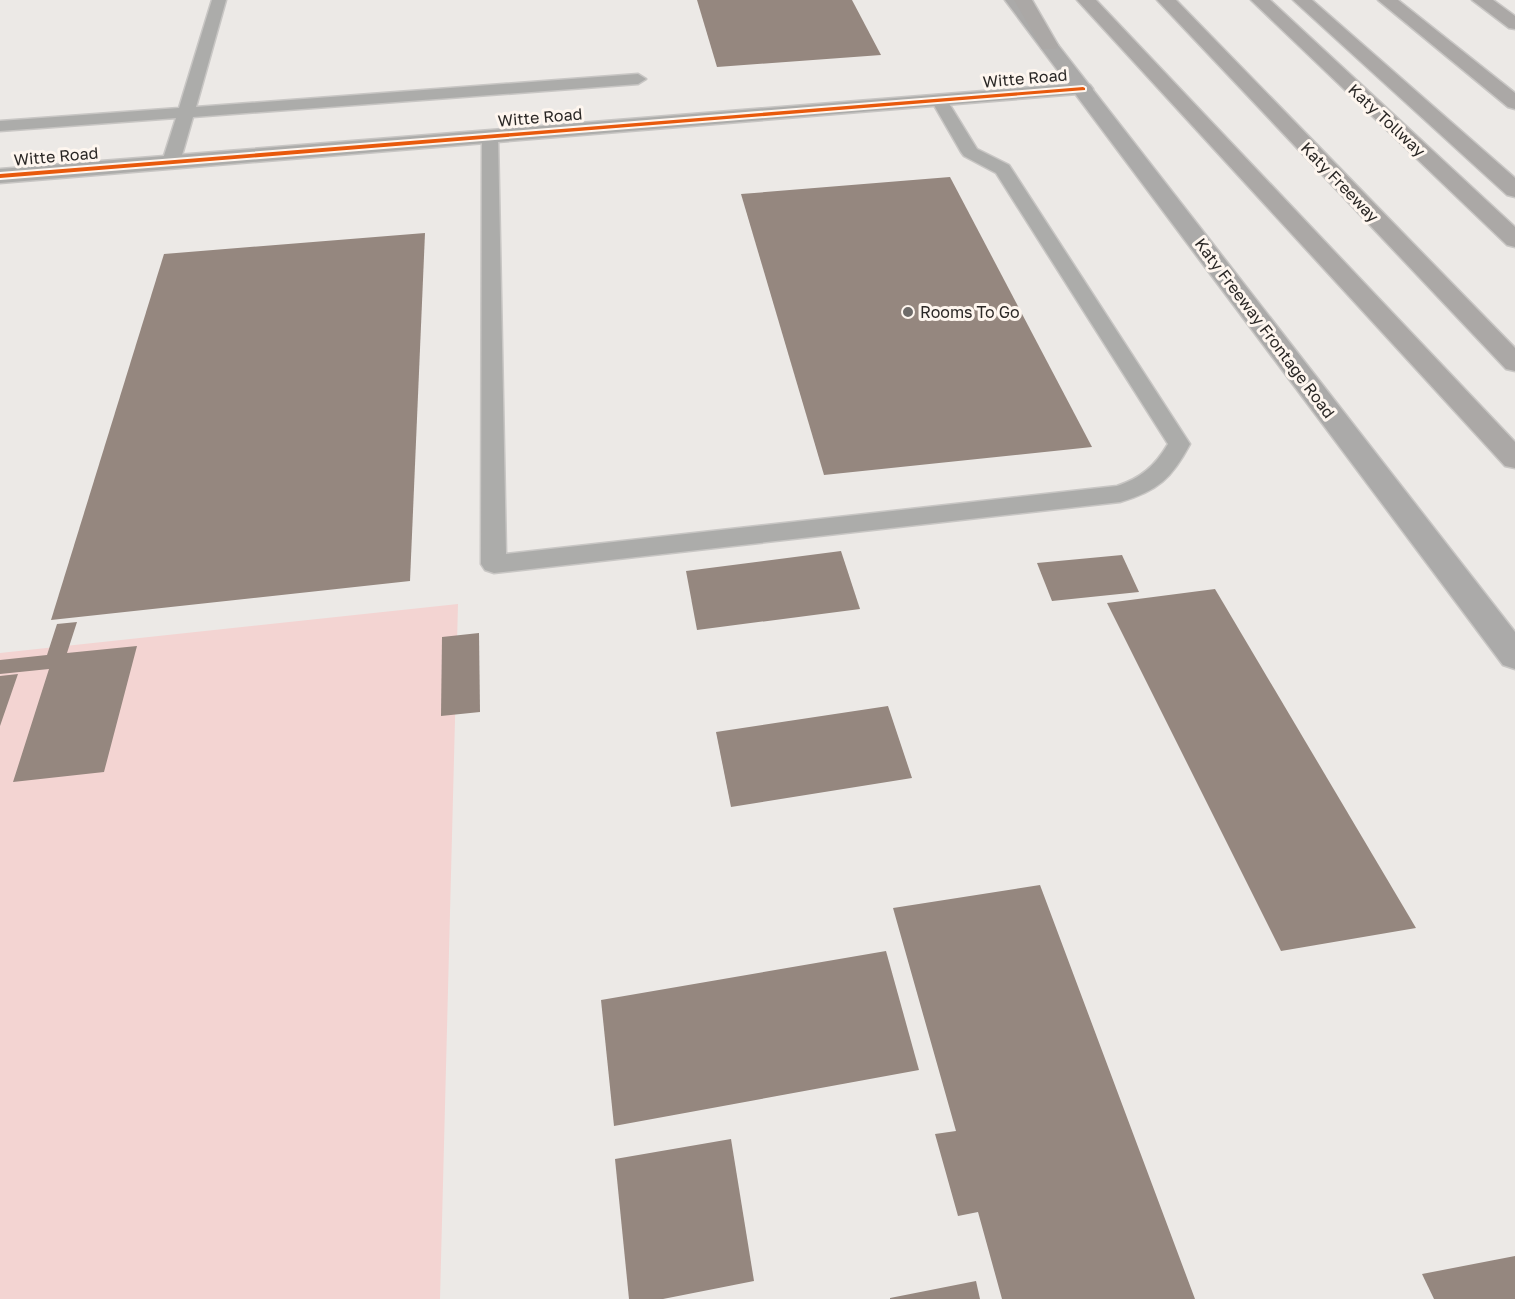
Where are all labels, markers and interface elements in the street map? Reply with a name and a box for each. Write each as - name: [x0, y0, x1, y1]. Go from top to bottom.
- street label: Witte Road: [982, 64, 1068, 92]
- street label: Katy Tollway: [1344, 79, 1430, 161]
- street label: Witte Road: [497, 103, 583, 131]
- street label: Katy Freeway: [1297, 138, 1383, 226]
- street label: Witte Road: [13, 142, 99, 170]
- street label: Katy Freeway Frontage Road: [1191, 234, 1339, 422]
- place label: Rooms To Go: [920, 302, 1020, 322]
- marker: Rooms To Go: [901, 305, 915, 319]

